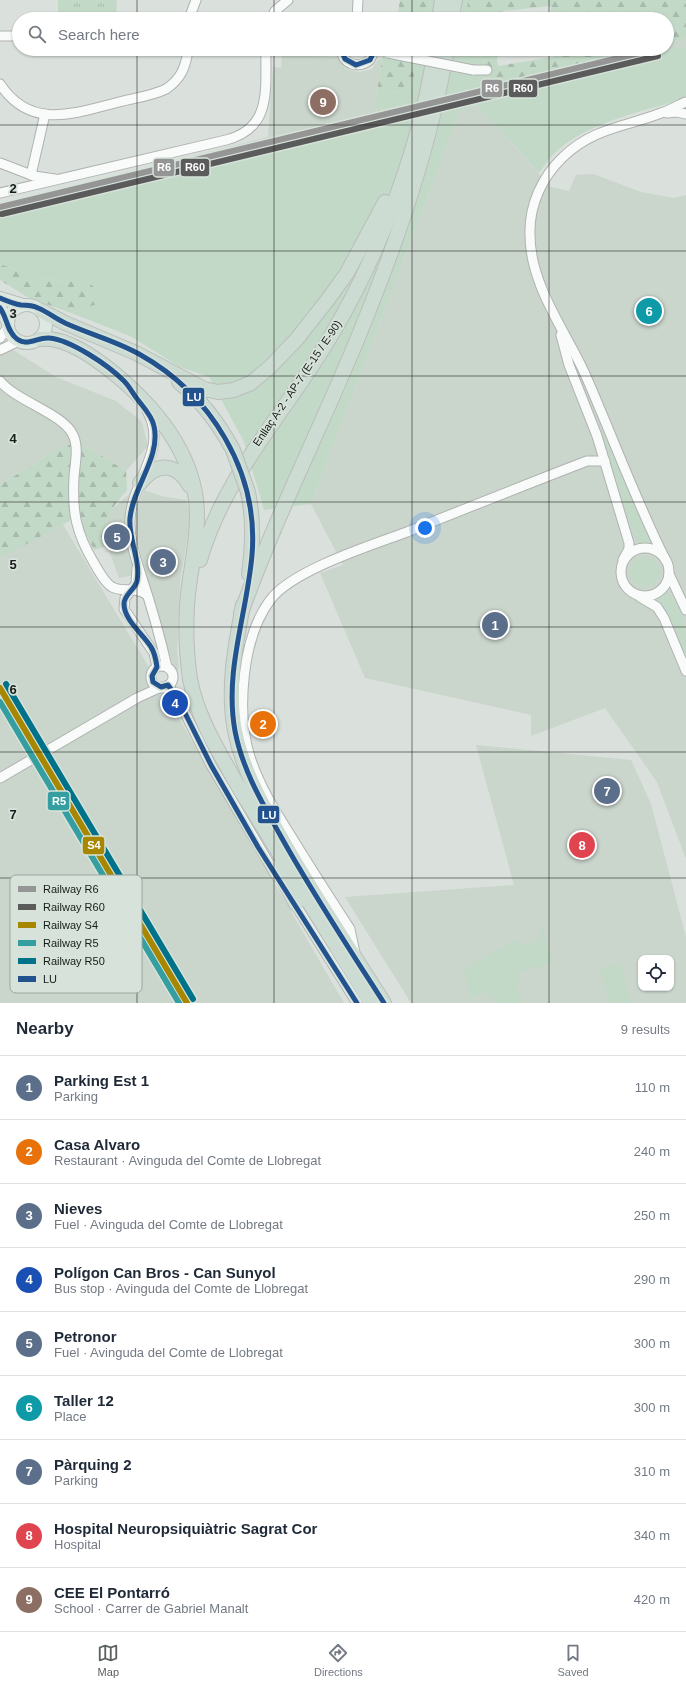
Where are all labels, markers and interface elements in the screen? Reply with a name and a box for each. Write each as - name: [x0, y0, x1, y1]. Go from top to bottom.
- search box: [12, 12, 674, 56]
- icon: search: [26, 23, 48, 45]
- text: Search here: [58, 26, 140, 43]
- line badge: R6: [481, 79, 503, 98]
- line badge: R60: [508, 79, 538, 98]
- text: R6: [485, 82, 499, 94]
- text: R60: [513, 82, 533, 94]
- pin: 9: [310, 87, 336, 117]
- line badge: R6: [153, 158, 175, 177]
- line badge: R60: [180, 158, 210, 177]
- text: R6: [157, 161, 171, 173]
- text: R60: [185, 161, 205, 173]
- text: 2: [9, 181, 17, 196]
- pin: 6: [636, 296, 662, 326]
- text: 3: [9, 306, 17, 321]
- street label: Enllaç A-2 - AP-7 (E-15 / E-90): [250, 318, 344, 448]
- line badge: LU: [182, 387, 205, 407]
- text: LU: [187, 391, 201, 403]
- text: 4: [9, 431, 17, 446]
- your location: [415, 518, 435, 538]
- pin: 5: [104, 522, 130, 552]
- pin: 3: [150, 547, 176, 577]
- text: 5: [9, 557, 17, 572]
- pin: 1: [482, 610, 508, 640]
- text: 6: [9, 682, 17, 697]
- pin: 4: [162, 688, 188, 718]
- pin: 2: [250, 709, 276, 739]
- pin: 7: [594, 776, 620, 806]
- line badge: R5: [47, 791, 70, 811]
- text: R5: [52, 795, 66, 807]
- line badge: LU: [257, 805, 280, 824]
- text: 7: [9, 807, 17, 822]
- text: LU: [262, 809, 276, 821]
- pin: 8: [569, 830, 595, 860]
- line badge: S4: [82, 836, 105, 855]
- text: S4: [87, 839, 102, 851]
- legend: [10, 875, 142, 993]
- text: Railway R6: [43, 883, 99, 895]
- text: Railway R60: [43, 901, 105, 913]
- text: Railway S4: [43, 919, 98, 931]
- text: Railway R5: [43, 937, 99, 949]
- text: Railway R50: [43, 955, 105, 967]
- map controls: [638, 955, 674, 991]
- button: locate: [638, 955, 674, 991]
- text: LU: [43, 973, 57, 985]
- text: Nearby: [16, 1019, 74, 1038]
- text: 9 results: [621, 1022, 670, 1037]
- text: Parking Est 1: [54, 1072, 149, 1089]
- text: 1: [25, 1080, 33, 1095]
- text: 110 m: [635, 1080, 670, 1095]
- text: Parking: [54, 1089, 98, 1104]
- text: Casa Alvaro: [54, 1136, 140, 1153]
- text: 2: [25, 1144, 33, 1159]
- text: 240 m: [634, 1144, 670, 1159]
- text: Restaurant · Avinguda del Comte de Llobregat: [54, 1153, 321, 1168]
- text: Nieves: [54, 1200, 102, 1217]
- text: 3: [25, 1208, 33, 1223]
- text: 250 m: [634, 1208, 670, 1223]
- text: Fuel · Avinguda del Comte de Llobregat: [54, 1217, 283, 1232]
- text: Polígon Can Bros - Can Sunyol: [54, 1264, 276, 1281]
- text: 4: [25, 1272, 33, 1287]
- text: 290 m: [634, 1272, 670, 1287]
- text: Bus stop · Avinguda del Comte de Llobregat: [54, 1281, 308, 1296]
- text: Petronor: [54, 1328, 117, 1345]
- text: 5: [25, 1336, 33, 1351]
- text: 300 m: [634, 1336, 670, 1351]
- text: Fuel · Avinguda del Comte de Llobregat: [54, 1345, 283, 1360]
- text: Taller 12: [54, 1392, 114, 1409]
- text: 6: [25, 1400, 33, 1415]
- text: 300 m: [634, 1400, 670, 1415]
- text: Place: [54, 1409, 87, 1424]
- text: Pàrquing 2: [54, 1456, 132, 1473]
- text: 7: [25, 1464, 33, 1479]
- text: 310 m: [634, 1464, 670, 1479]
- text: Parking: [54, 1473, 98, 1488]
- text: Hospital Neuropsiquiàtric Sagrat Cor: [54, 1520, 317, 1537]
- text: 8: [25, 1528, 33, 1543]
- text: 340 m: [634, 1528, 670, 1543]
- text: Hospital: [54, 1537, 101, 1552]
- text: CEE El Pontarró: [54, 1584, 170, 1601]
- text: 9: [25, 1592, 33, 1607]
- text: 420 m: [634, 1592, 670, 1607]
- text: School · Carrer de Gabriel Manalt: [54, 1601, 248, 1616]
- tab: Map: [97, 1642, 119, 1678]
- tab: Directions: [314, 1642, 363, 1678]
- tab: Saved: [557, 1642, 589, 1678]

